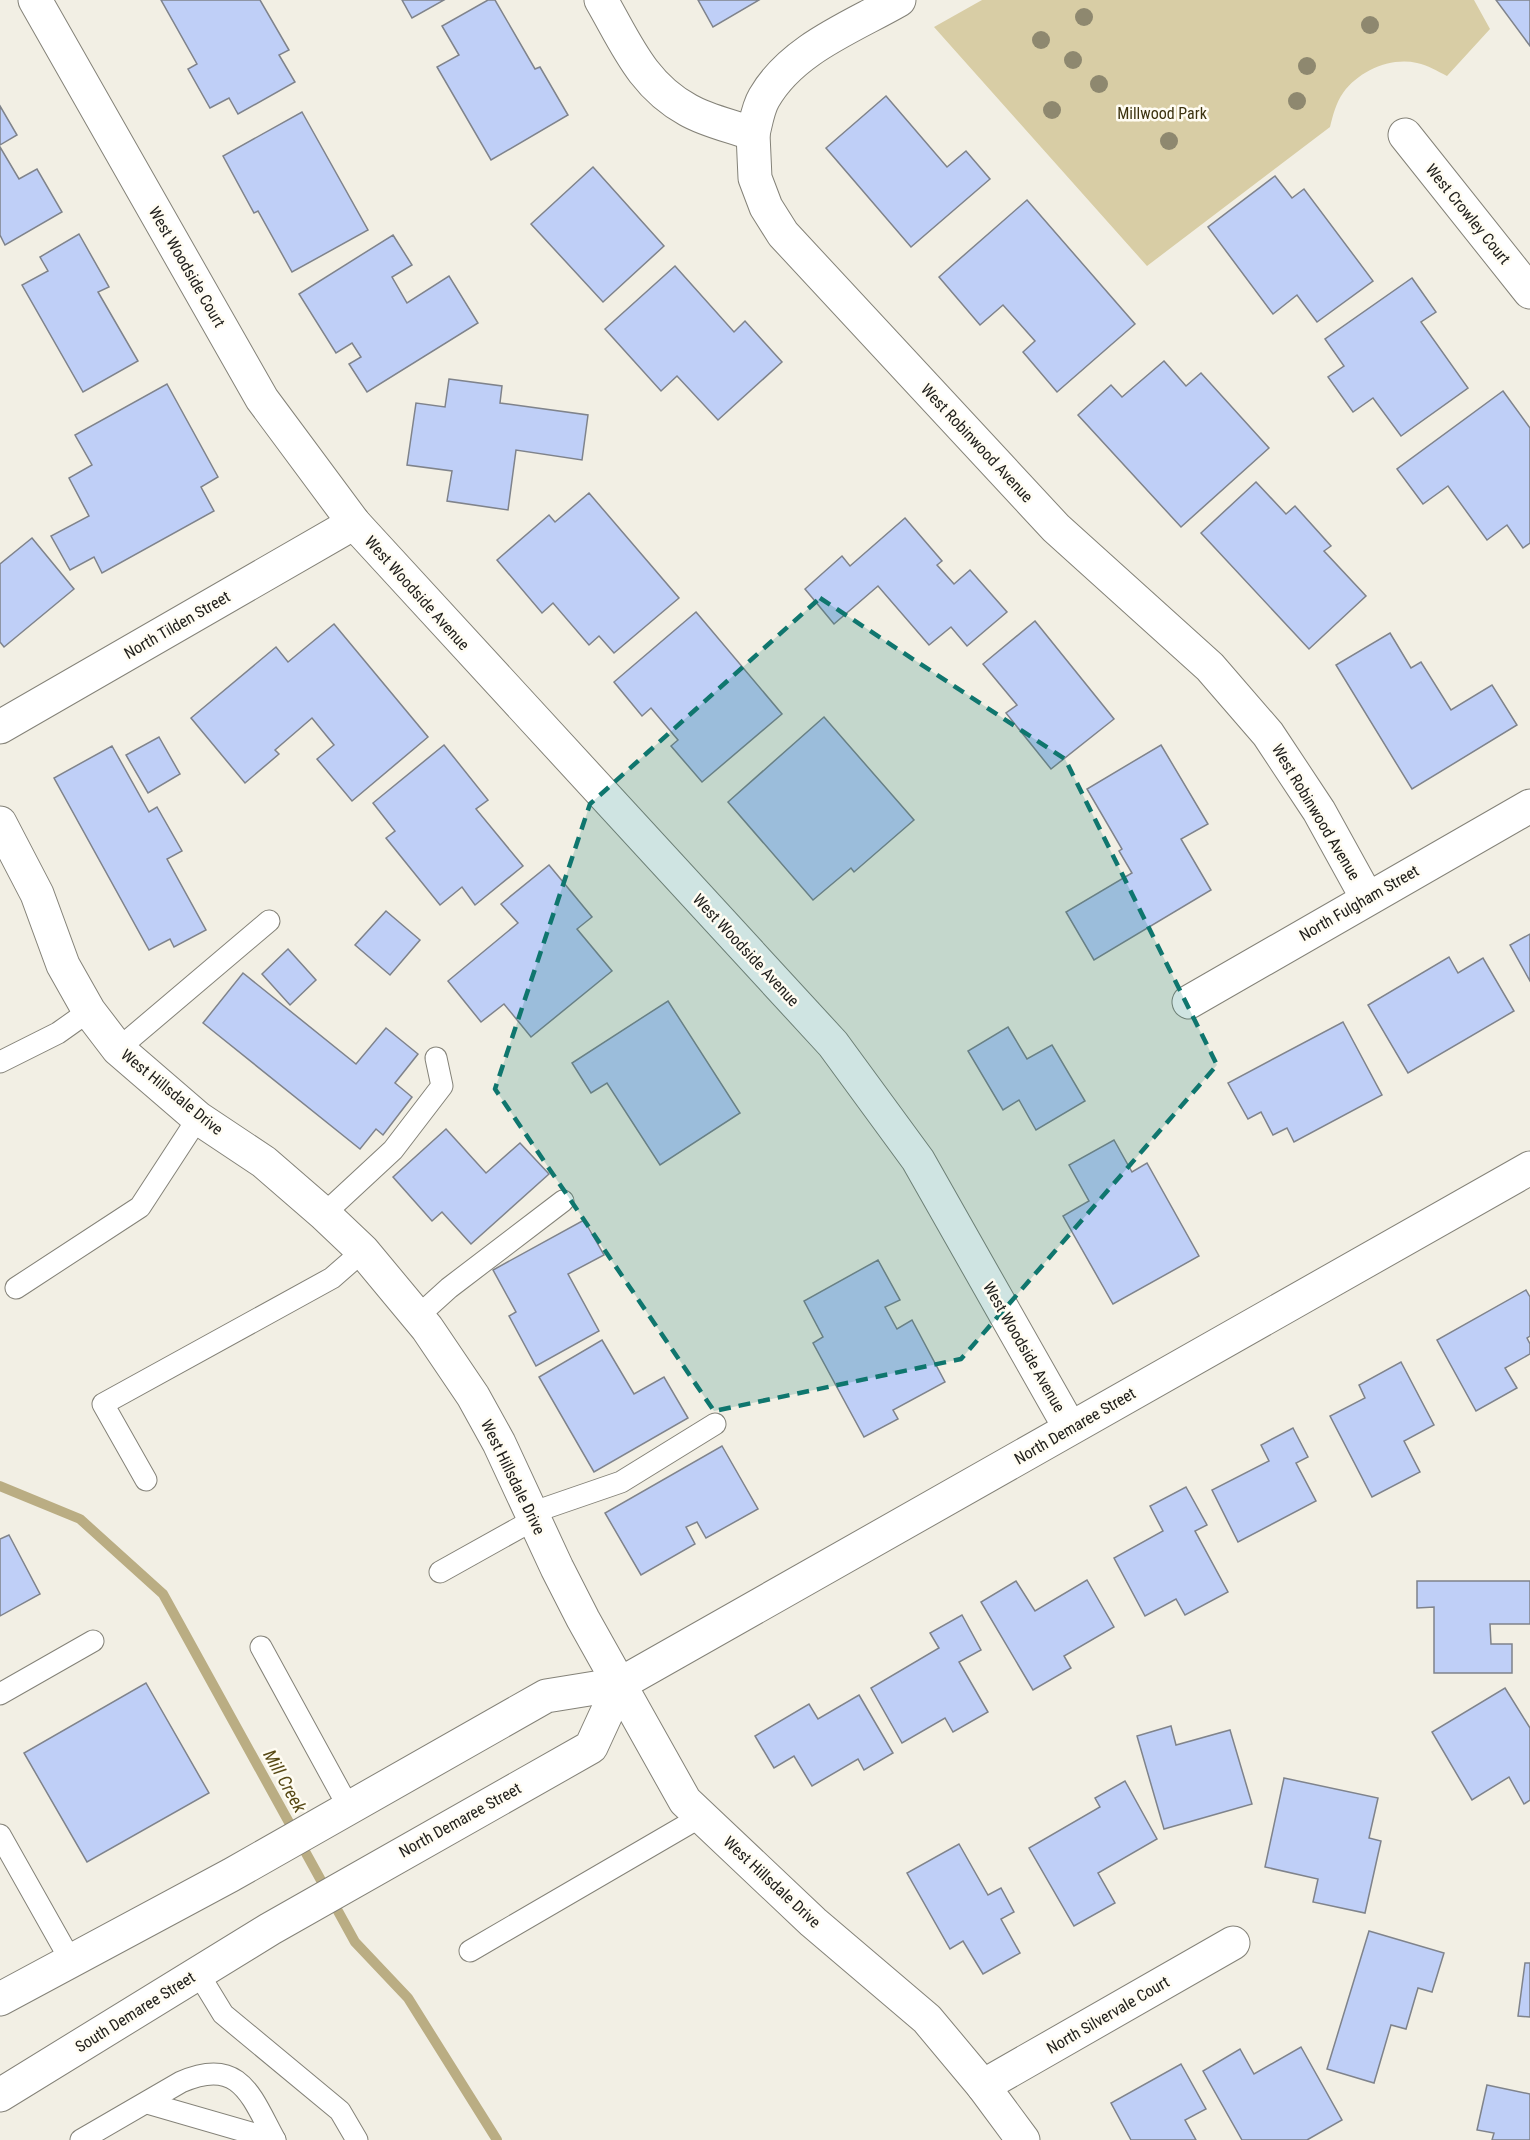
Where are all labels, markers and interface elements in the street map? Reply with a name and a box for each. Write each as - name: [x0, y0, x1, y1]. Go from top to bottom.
- park label: Millwood Park: [1117, 104, 1208, 123]
- street label: West Crowley Court: [1422, 160, 1514, 268]
- street label: West Woodside Court: [145, 203, 229, 331]
- street label: West Robinwood Avenue: [917, 380, 1037, 506]
- street label: West Woodside Avenue: [361, 532, 473, 654]
- street label: North Tilden Street: [121, 587, 234, 663]
- street label: West Robinwood Avenue: [1268, 741, 1364, 883]
- street label: North Fulgham Street: [1296, 861, 1422, 945]
- street label: West Woodside Avenue: [689, 890, 803, 1010]
- street label: West Hillsdale Drive: [117, 1045, 227, 1139]
- street label: West Woodside Avenue: [979, 1278, 1069, 1416]
- street label: North Demaree Street: [1011, 1383, 1139, 1468]
- street label: West Hillsdale Drive: [477, 1416, 549, 1538]
- water label: Mill Creek: [259, 1746, 311, 1817]
- street label: North Demaree Street: [396, 1778, 525, 1861]
- street label: West Hillsdale Drive: [720, 1832, 824, 1932]
- street label: South Demaree Street: [72, 1967, 199, 2056]
- street label: North Silvervale Court: [1043, 1972, 1173, 2058]

